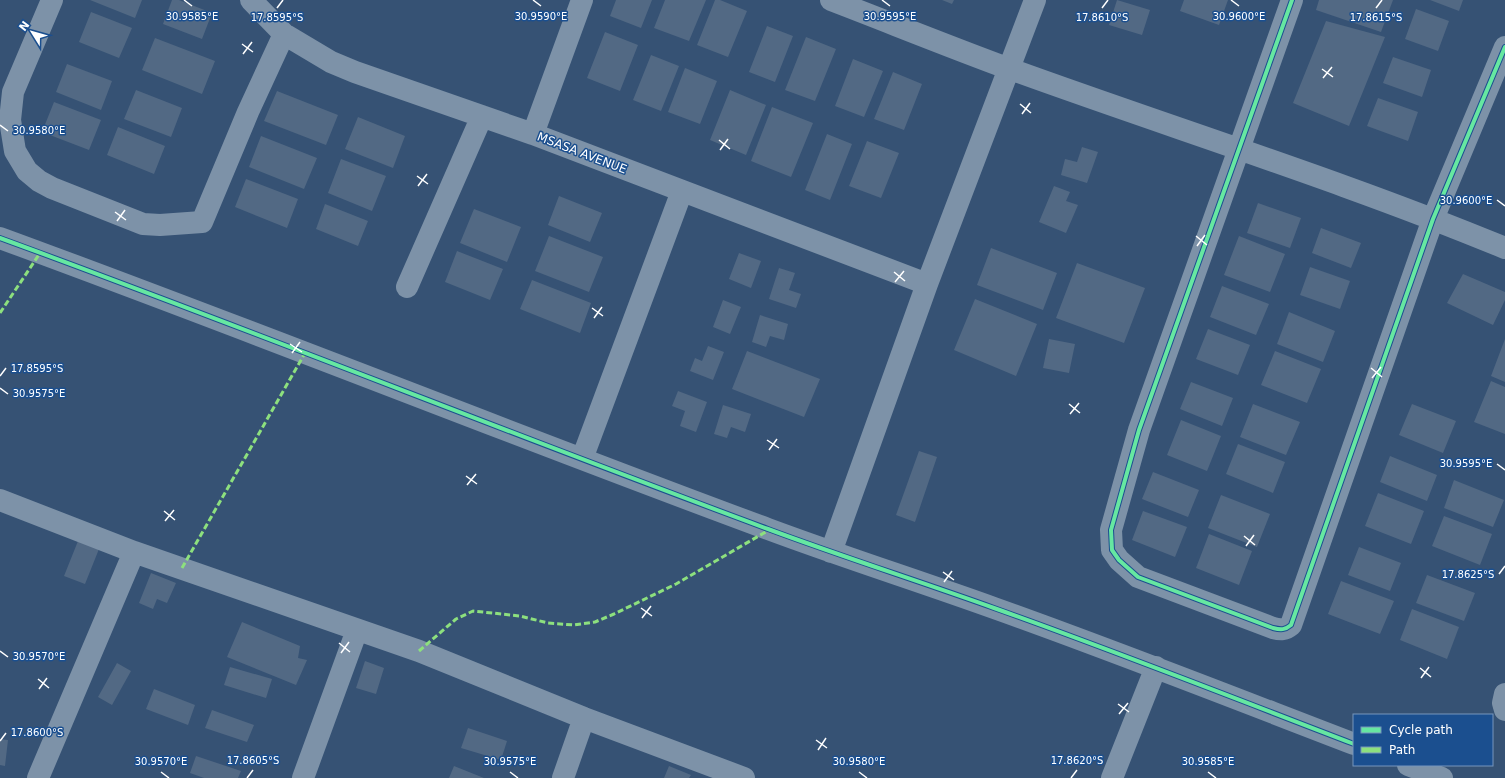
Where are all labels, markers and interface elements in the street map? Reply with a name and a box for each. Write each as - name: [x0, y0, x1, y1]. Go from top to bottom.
- text: 30.9585°E: [166, 11, 218, 22]
- text: 30.9590°E: [515, 11, 567, 22]
- text: 30.9595°E: [864, 11, 916, 22]
- text: 30.9600°E: [1213, 11, 1265, 22]
- north arrow: [12, 12, 52, 52]
- text: 17.8595°S: [251, 12, 303, 23]
- text: 17.8610°S: [1076, 12, 1128, 23]
- text: 17.8615°S: [1350, 12, 1402, 23]
- text: N: [16, 19, 32, 34]
- text: 30.9580°E: [13, 125, 65, 136]
- street label: MSASA AVENUE: [535, 129, 629, 177]
- text: 30.9600°E: [1440, 195, 1492, 206]
- text: 17.8595°S: [11, 363, 63, 374]
- text: 30.9575°E: [13, 388, 65, 399]
- text: 30.9595°E: [1440, 458, 1492, 469]
- text: 17.8625°S: [1442, 569, 1494, 580]
- text: 30.9570°E: [13, 651, 65, 662]
- legend: [1353, 714, 1493, 766]
- text: Cycle path: [1389, 723, 1453, 737]
- text: 17.8600°S: [11, 727, 63, 738]
- text: Path: [1389, 743, 1415, 757]
- text: 17.8605°S: [227, 755, 279, 766]
- text: 17.8620°S: [1051, 755, 1103, 766]
- text: 30.9570°E: [135, 756, 187, 767]
- text: 30.9575°E: [484, 756, 536, 767]
- text: 30.9580°E: [833, 756, 885, 767]
- text: 30.9585°E: [1182, 756, 1234, 767]

